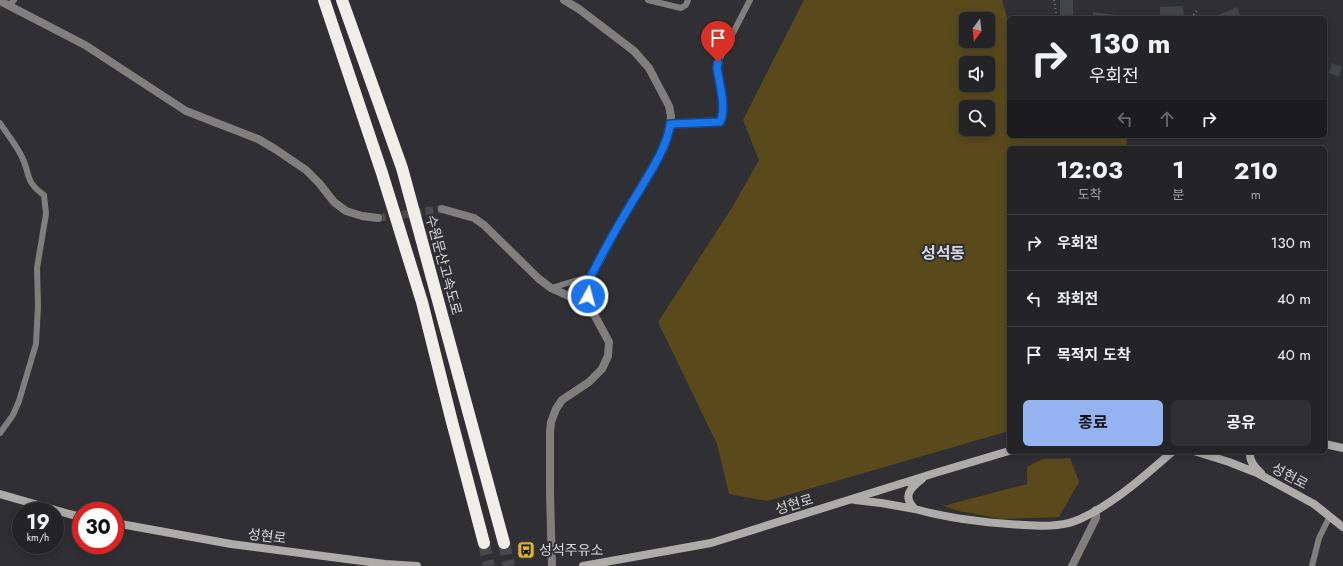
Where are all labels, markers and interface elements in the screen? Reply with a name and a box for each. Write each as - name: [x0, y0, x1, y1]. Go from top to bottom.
- north arrow: [959, 12, 995, 48]
- map controls: [959, 12, 995, 136]
- pin: [701, 21, 735, 62]
- text: 130 m: [1089, 23, 1171, 64]
- icon: arrive: [707, 27, 729, 49]
- icon: right: [1023, 32, 1075, 84]
- button: sound: [959, 56, 995, 92]
- text: 우회전: [1089, 63, 1139, 89]
- button: search: [959, 100, 995, 136]
- icon: left: [1114, 108, 1136, 130]
- icon: ahead: [1156, 108, 1178, 130]
- icon: right: [1198, 108, 1220, 130]
- text: 12:03: [1056, 152, 1123, 187]
- text: 1: [1172, 152, 1184, 187]
- text: 210: [1234, 153, 1278, 188]
- text: 도착: [1078, 185, 1102, 204]
- text: 분: [1172, 185, 1184, 204]
- text: m: [1251, 185, 1261, 204]
- street label: 수원문산고속도로: [421, 213, 467, 317]
- icon: right: [1023, 232, 1045, 254]
- text: 우회전: [1057, 232, 1098, 254]
- text: 130 m: [1271, 232, 1311, 254]
- district label: 성석동: [921, 242, 965, 265]
- position arrow: [567, 275, 609, 317]
- icon: left: [1023, 288, 1045, 310]
- text: 좌회전: [1057, 288, 1098, 310]
- text: 40 m: [1277, 288, 1311, 310]
- icon: arrive: [1023, 344, 1045, 366]
- text: 목적지 도착: [1057, 344, 1131, 366]
- text: 40 m: [1277, 344, 1311, 366]
- button: 종료: [1023, 400, 1163, 446]
- button: 공유: [1171, 400, 1311, 446]
- street label: 성현로: [1268, 458, 1312, 494]
- street label: 성현로: [773, 489, 816, 519]
- speed limit sign: 30: [72, 502, 124, 554]
- text: 19: [26, 508, 50, 537]
- street label: 성현로: [247, 524, 288, 548]
- text: km/h: [27, 530, 49, 545]
- bus stop icon: 성석주유소: [516, 540, 536, 560]
- place label: 성석주유소: [539, 540, 604, 560]

